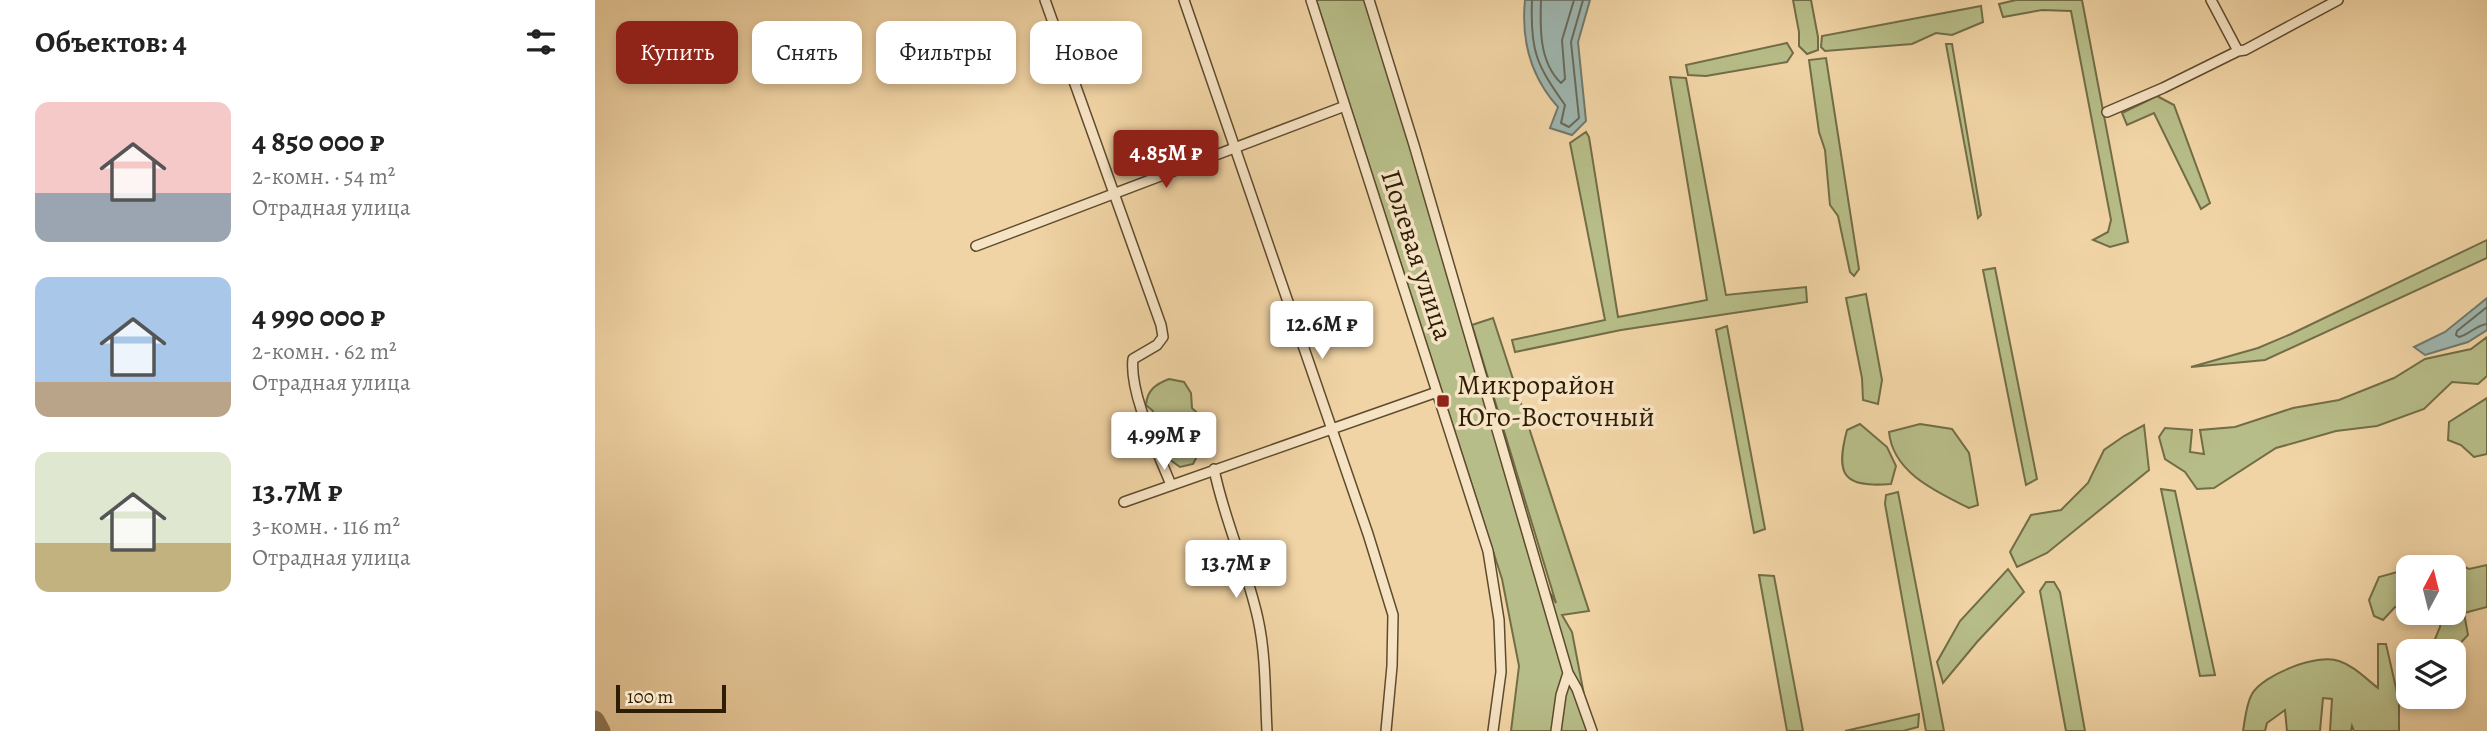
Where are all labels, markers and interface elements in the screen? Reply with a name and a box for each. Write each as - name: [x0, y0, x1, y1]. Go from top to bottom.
- chip: Купить: [616, 21, 738, 84]
- chip: Снять: [752, 21, 862, 84]
- chip: Фильтры: [876, 21, 1016, 84]
- chip: Новое: [1030, 21, 1142, 84]
- text: Объектов: 4: [35, 22, 187, 62]
- icon: filters: [522, 23, 560, 61]
- text: 4 850 000 ₽: [252, 121, 385, 161]
- icon: home: [91, 130, 175, 214]
- pin: 4.85M ₽: [1101, 130, 1231, 190]
- text: 4.85M ₽: [1129, 137, 1203, 168]
- text: 2-комн. · 54 m²: [252, 161, 395, 192]
- street label: Полевая улица: [1372, 165, 1462, 345]
- text: Отрадная улица: [252, 192, 411, 223]
- text: 4 990 000 ₽: [252, 296, 385, 336]
- pin: 12.6M ₽: [1257, 302, 1387, 361]
- icon: home: [91, 305, 175, 389]
- text: 12.6M ₽: [1286, 308, 1358, 339]
- text: 2-комн. · 62 m²: [252, 336, 397, 367]
- place label: Микрорайон Юго-Восточный: [1457, 366, 1655, 436]
- text: Отрадная улица: [252, 367, 411, 398]
- marker: Микрорайон Юго-Восточный: [1435, 393, 1451, 409]
- pin: 4.99M ₽: [1099, 412, 1229, 472]
- text: 4.99M ₽: [1127, 419, 1201, 450]
- text: 13.7M ₽: [252, 471, 342, 511]
- icon: home: [91, 480, 175, 564]
- text: 3-комн. · 116 m²: [252, 511, 400, 542]
- pin: 13.7M ₽: [1171, 540, 1301, 600]
- text: Отрадная улица: [252, 542, 411, 573]
- text: 13.7M ₽: [1201, 547, 1271, 578]
- north arrow: [2396, 555, 2466, 625]
- map controls: [2396, 555, 2466, 709]
- button: layers: [2396, 639, 2466, 709]
- scale bar: [616, 682, 726, 714]
- text: 100 m: [627, 684, 673, 710]

